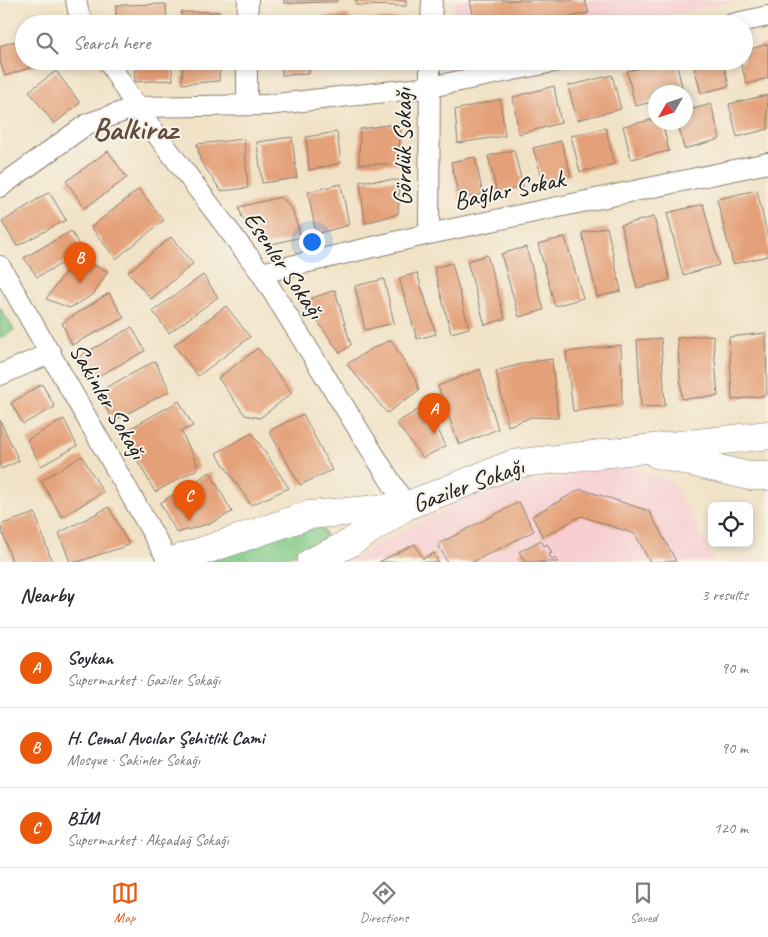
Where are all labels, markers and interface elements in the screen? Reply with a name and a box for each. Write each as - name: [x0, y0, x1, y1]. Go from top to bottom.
- search box: [15, 15, 753, 70]
- icon: search: [33, 29, 61, 57]
- text: Search here: [73, 31, 150, 55]
- north arrow: [648, 85, 693, 130]
- street label: Gördük Sokağı: [387, 87, 419, 206]
- district label: Balkiraz: [93, 110, 181, 148]
- street label: Bağlar Sokak: [451, 162, 569, 217]
- street label: Esenler Sokağı: [236, 205, 332, 326]
- your location: [299, 229, 325, 255]
- pin: B: [64, 242, 96, 283]
- street label: Sakinler Sokağı: [62, 337, 155, 466]
- pin: A: [418, 393, 450, 434]
- street label: Gaziler Sokağı: [408, 450, 529, 520]
- pin: C: [173, 480, 205, 521]
- map controls: [708, 502, 753, 547]
- button: locate: [708, 502, 753, 547]
- text: Nearby: [20, 582, 73, 608]
- text: 3 results: [701, 585, 748, 605]
- text: Soykan: [67, 646, 113, 670]
- text: A: [32, 658, 40, 678]
- text: 90 m: [721, 658, 748, 678]
- text: Supermarket · Gaziler Sokağı: [67, 670, 220, 690]
- text: H. Cemal Avcılar Şehitlik Cami: [67, 726, 264, 750]
- text: B: [32, 738, 40, 758]
- text: 90 m: [721, 738, 748, 758]
- text: Mosque · Sakinler Sokağı: [67, 750, 200, 770]
- text: BİM: [67, 806, 98, 830]
- text: C: [32, 818, 40, 838]
- text: 120 m: [714, 818, 748, 838]
- text: Supermarket · Akçadağ Sokağı: [67, 830, 229, 850]
- tab: Map: [111, 879, 139, 926]
- tab: Directions: [360, 879, 408, 926]
- tab: Saved: [629, 879, 657, 926]

